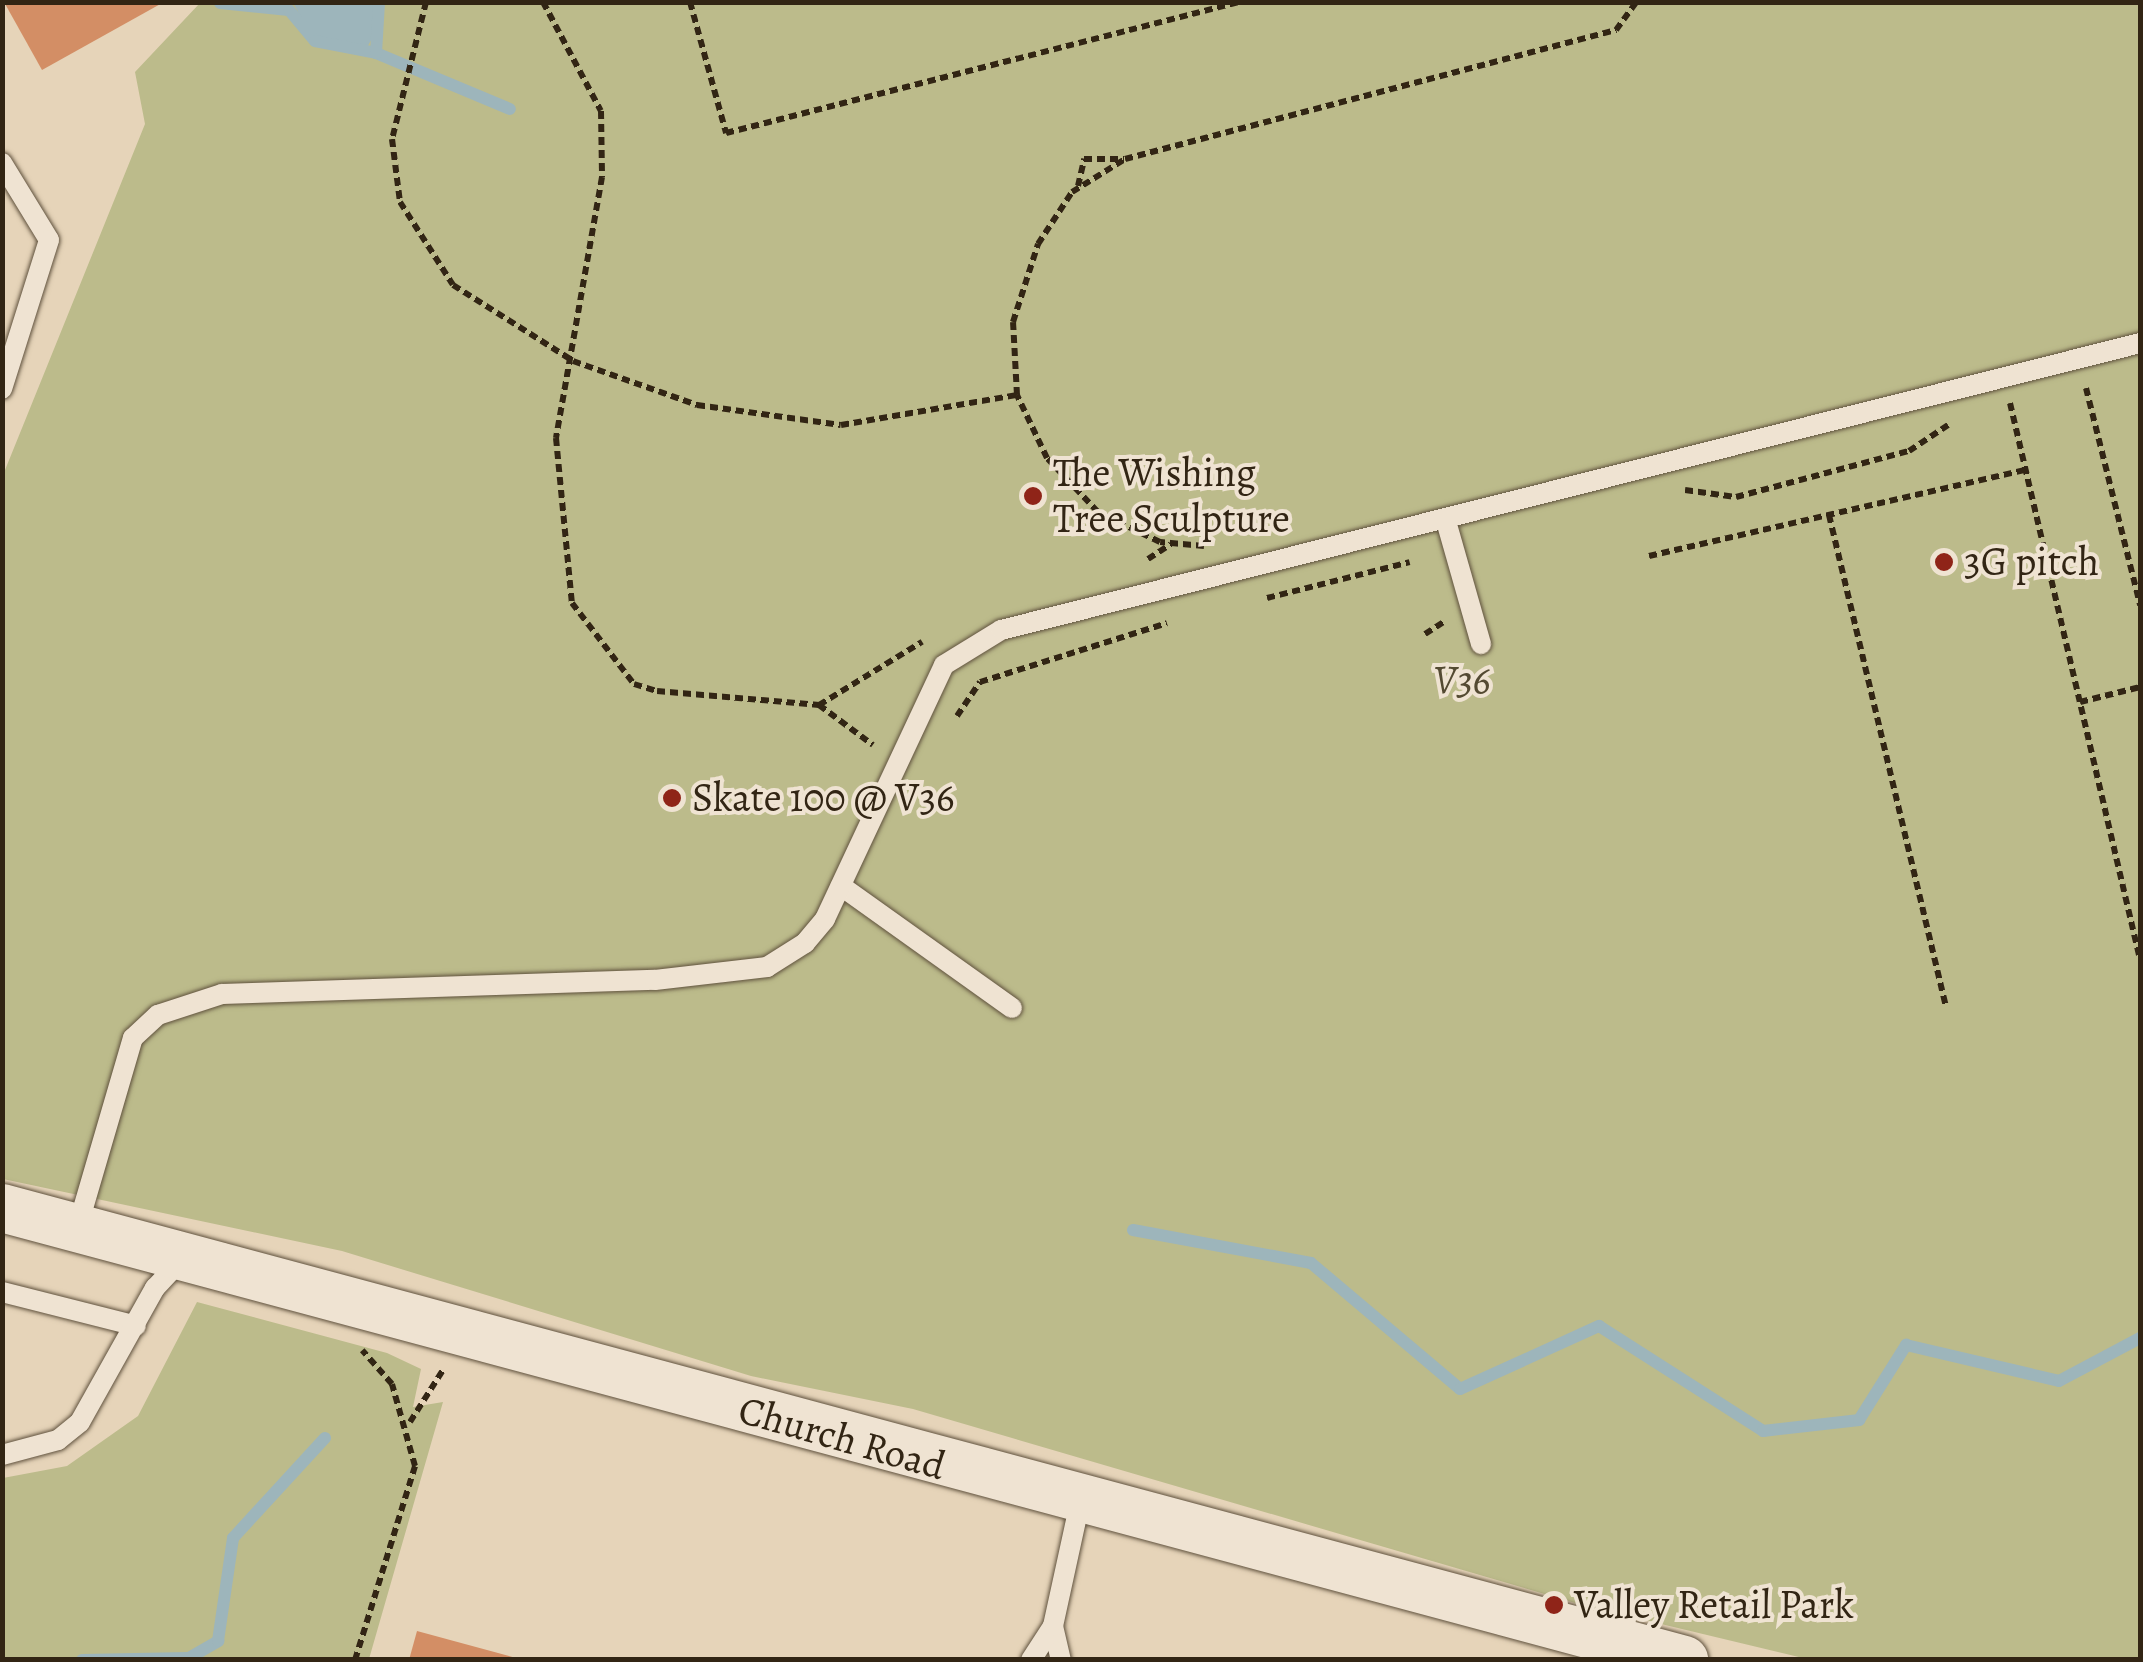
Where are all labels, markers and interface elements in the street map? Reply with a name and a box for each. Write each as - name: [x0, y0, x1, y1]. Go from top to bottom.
- place label: The Wishing Tree Sculpture: [1053, 449, 1290, 543]
- marker: The Wishing Tree Sculpture: [1022, 485, 1044, 507]
- place label: 3G pitch: [1964, 538, 2099, 586]
- marker: 3G pitch: [1933, 551, 1955, 573]
- park label: V36: [1434, 657, 1490, 705]
- place label: Skate 100 @ V36: [692, 774, 955, 822]
- marker: Skate 100 @ V36: [661, 787, 683, 809]
- street label: Church Road: [733, 1386, 951, 1490]
- place label: Valley Retail Park: [1574, 1581, 1854, 1629]
- marker: Valley Retail Park: [1543, 1594, 1565, 1616]

